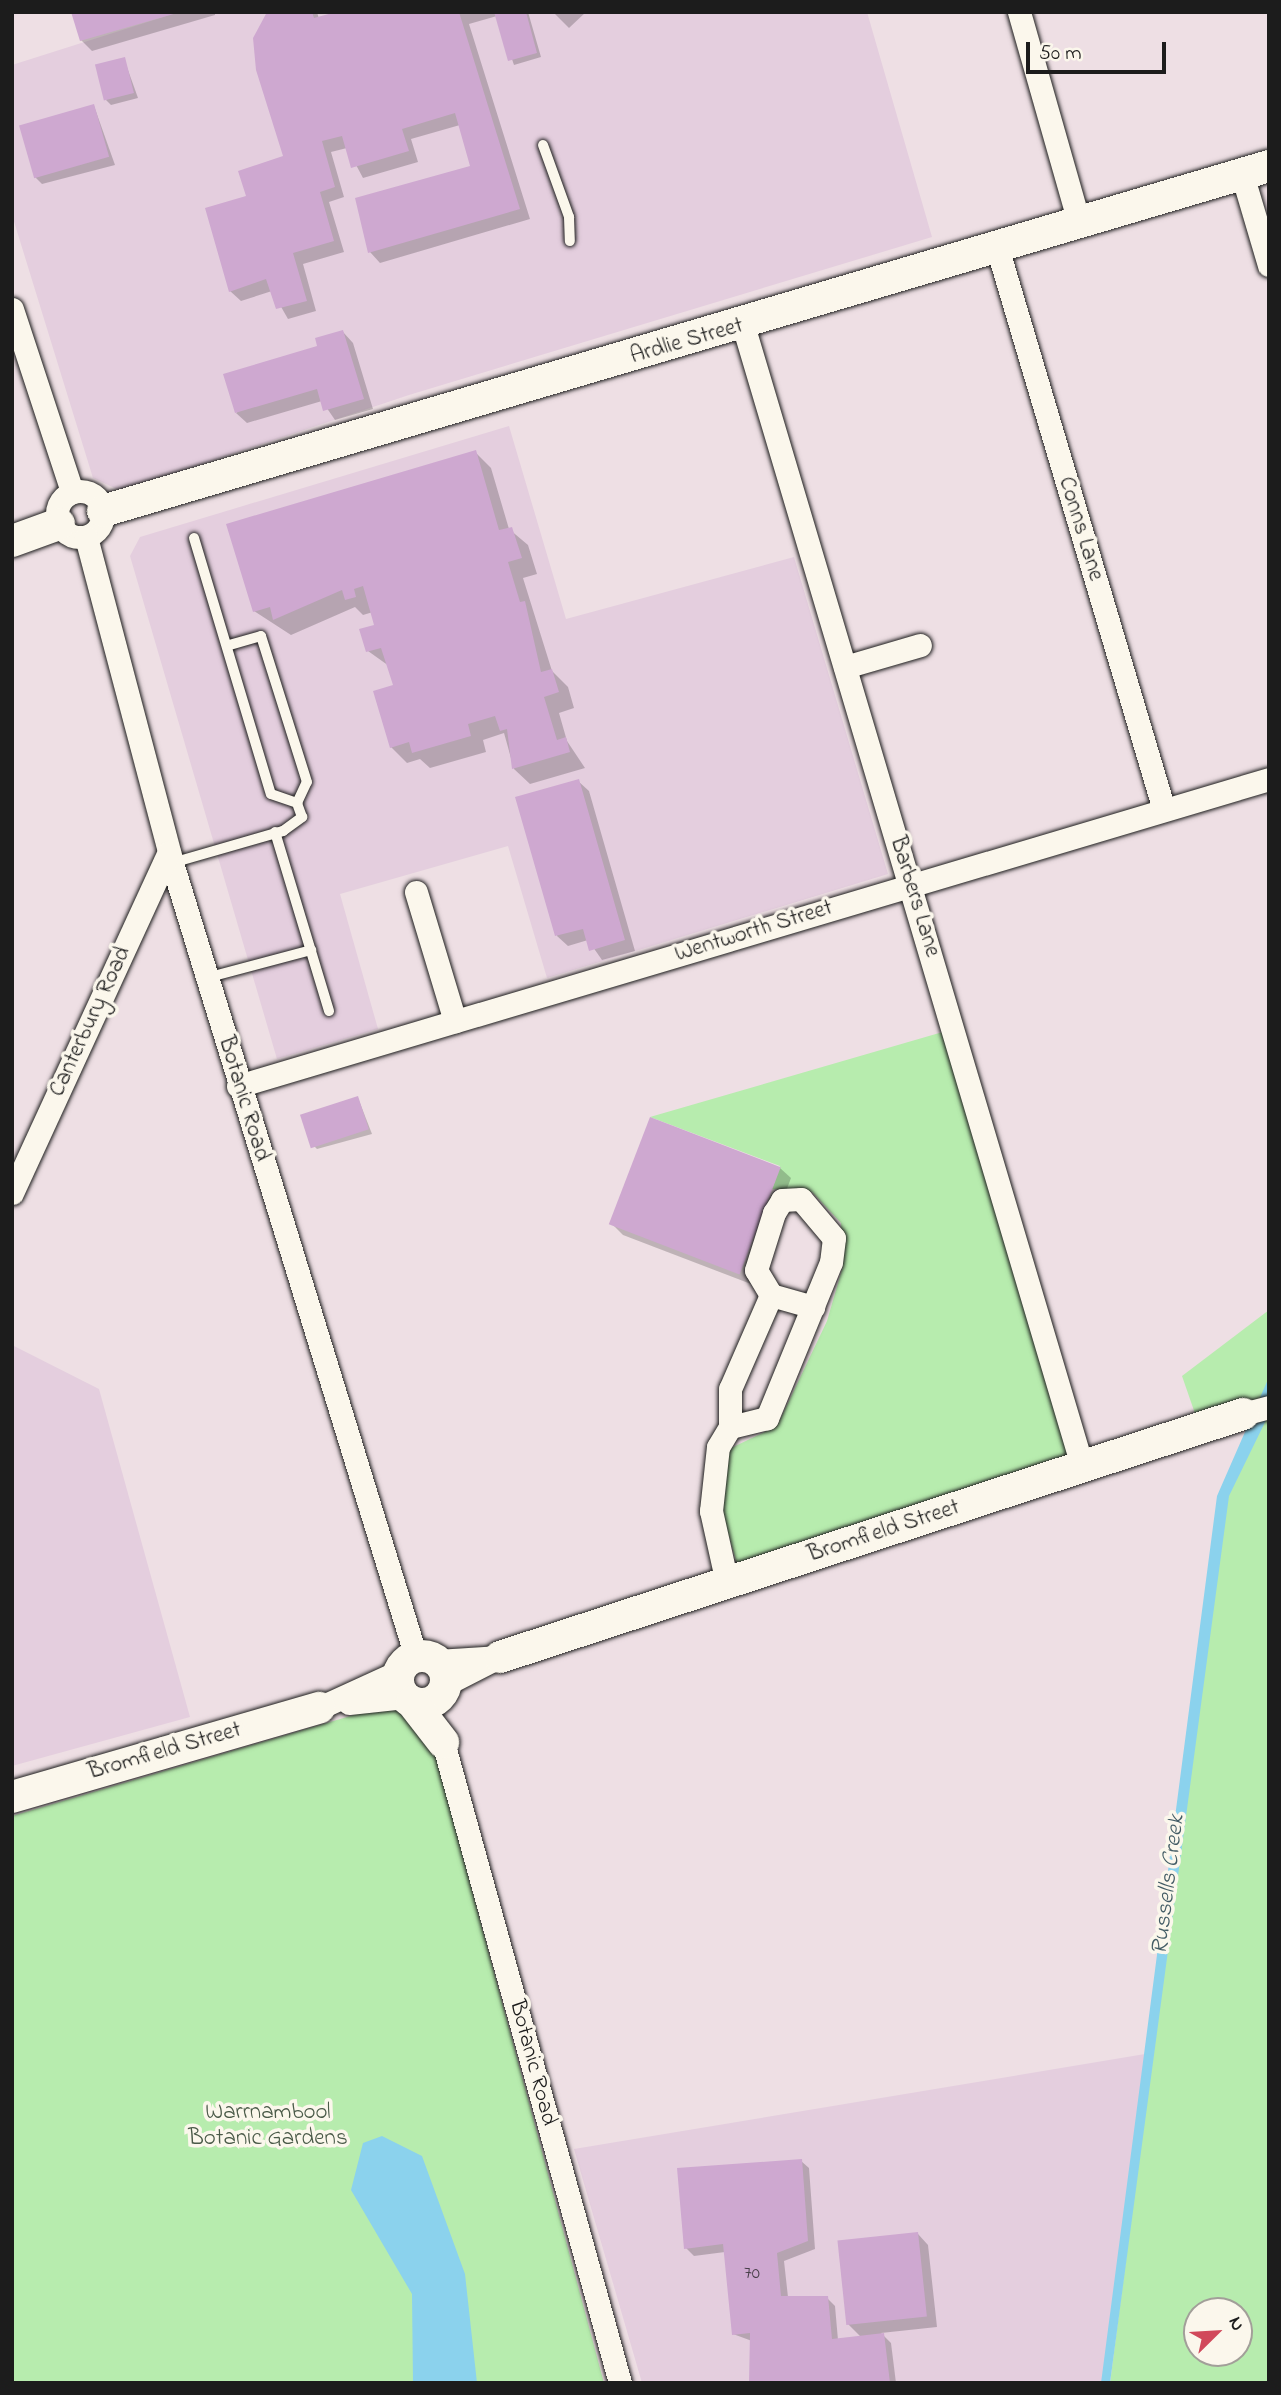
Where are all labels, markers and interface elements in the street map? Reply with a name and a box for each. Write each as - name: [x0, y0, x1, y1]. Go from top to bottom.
- scale bar: [1029, 28, 1169, 72]
- text: 50 m: [1039, 39, 1082, 69]
- street label: Ardlie Street: [627, 313, 747, 371]
- street label: Conns Lane: [1051, 474, 1109, 584]
- street label: Barbers Lane: [883, 833, 945, 961]
- street label: Wentworth Street: [672, 895, 836, 969]
- street label: Canterbury Road: [44, 943, 138, 1101]
- street label: Botanic Road: [211, 1033, 275, 1165]
- street label: Bromfield Street: [805, 1494, 963, 1570]
- street label: Bromfield Street: [85, 1717, 245, 1787]
- water label: Russells Creek: [1146, 1813, 1192, 1957]
- street label: Botanic Road: [502, 1997, 562, 2129]
- park label: Warrnambool Botanic Gardens: [188, 2099, 348, 2153]
- house number: 70: [744, 2263, 760, 2285]
- north arrow: [1183, 2297, 1253, 2367]
- text: N: [1221, 2313, 1251, 2335]

